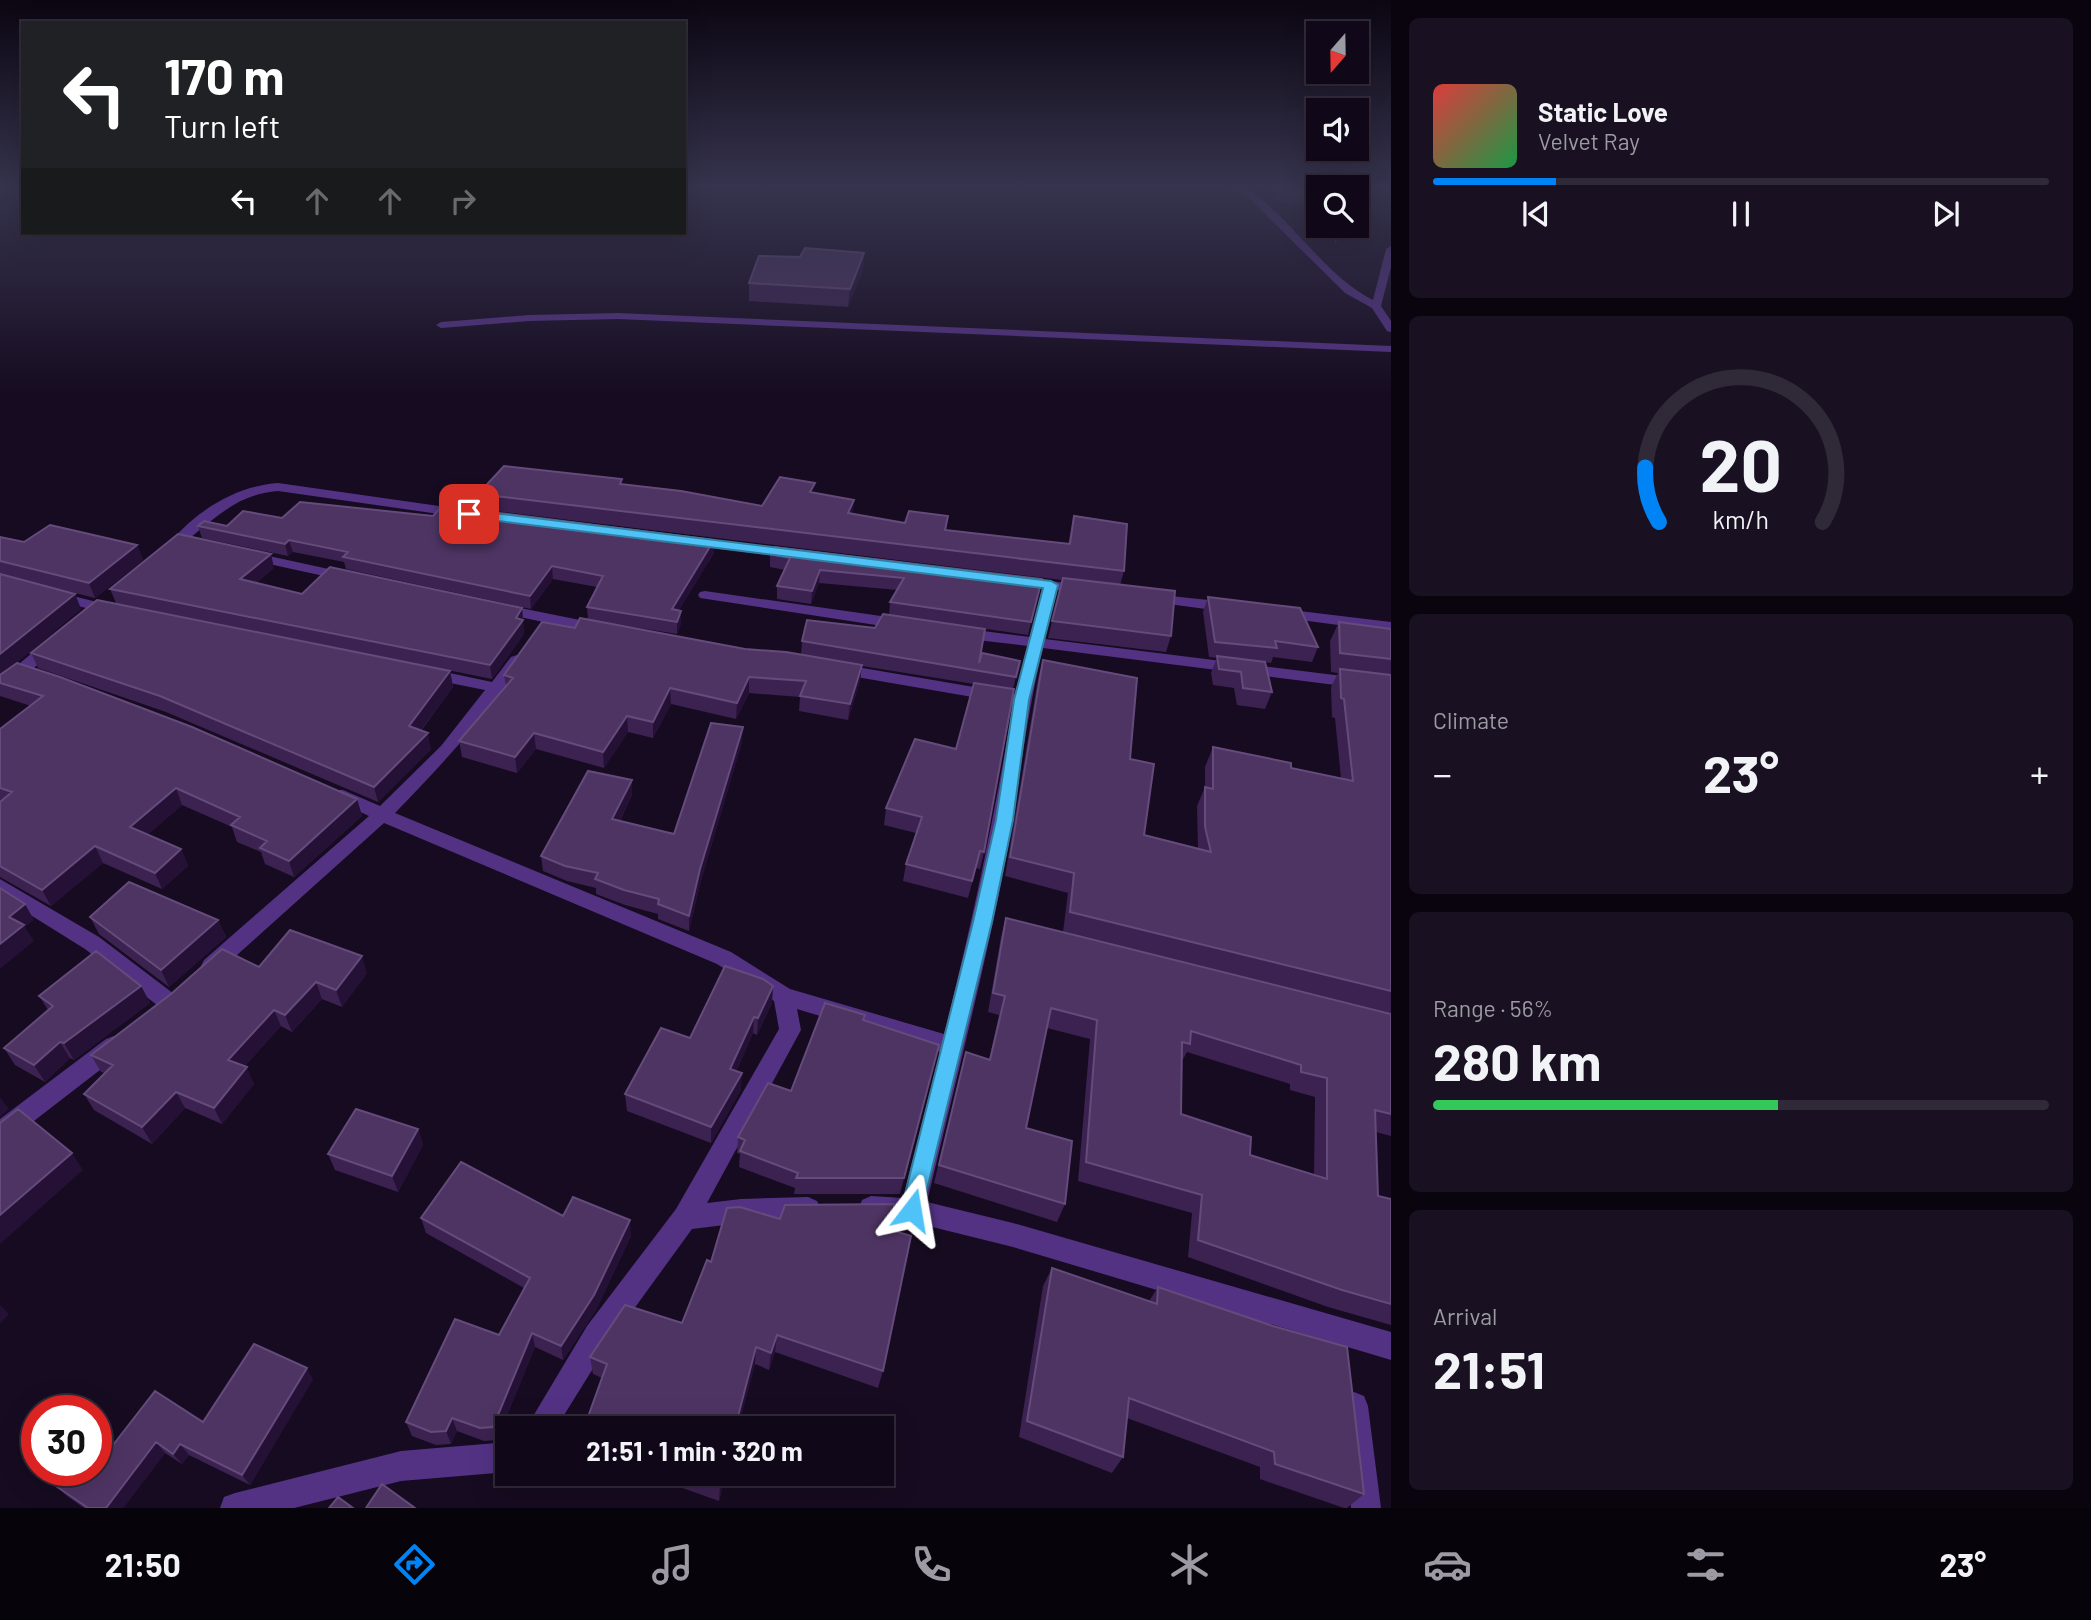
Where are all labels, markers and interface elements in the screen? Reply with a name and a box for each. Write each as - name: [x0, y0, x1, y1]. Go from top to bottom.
- north arrow: [1306, 21, 1368, 84]
- map controls: [1306, 21, 1369, 238]
- text: 170 m: [164, 46, 284, 105]
- icon: left: [49, 49, 140, 140]
- text: Static Love: [1538, 96, 1668, 127]
- button: sound: [1306, 98, 1369, 161]
- text: Turn left: [164, 106, 281, 144]
- text: Velvet Ray: [1538, 127, 1640, 155]
- button: search: [1306, 175, 1369, 238]
- icon: left: [225, 182, 263, 220]
- icon: ahead: [298, 182, 336, 220]
- icon: ahead: [371, 182, 409, 220]
- icon: right: [444, 182, 482, 220]
- icon: previous: [1517, 195, 1555, 233]
- icon: pause: [1722, 195, 1760, 233]
- icon: next: [1927, 195, 1965, 233]
- text: 20: [1700, 419, 1782, 507]
- pin: [439, 484, 499, 544]
- icon: arrive: [450, 495, 488, 533]
- text: km/h: [1713, 504, 1769, 534]
- text: Climate: [1433, 706, 1509, 734]
- text: 23°: [1703, 741, 1779, 803]
- text: −: [1433, 750, 1452, 796]
- text: +: [2030, 750, 2049, 796]
- text: Range · 56%: [1433, 994, 1553, 1022]
- text: 280 km: [1433, 1029, 1601, 1091]
- position arrow: [875, 1173, 949, 1247]
- text: Arrival: [1433, 1302, 1497, 1330]
- text: 21:51: [1433, 1337, 1545, 1399]
- speed limit sign: 30: [21, 1395, 112, 1486]
- text: 21:51 · 1 min · 320 m: [586, 1435, 803, 1466]
- icon: directions: [390, 1540, 439, 1589]
- icon: music: [648, 1540, 697, 1589]
- icon: phone: [907, 1540, 956, 1589]
- icon: climate: [1165, 1540, 1214, 1589]
- icon: car: [1423, 1540, 1472, 1589]
- icon: filters: [1681, 1540, 1730, 1589]
- text: 21:50: [105, 1545, 181, 1583]
- text: 23°: [1940, 1545, 1986, 1583]

